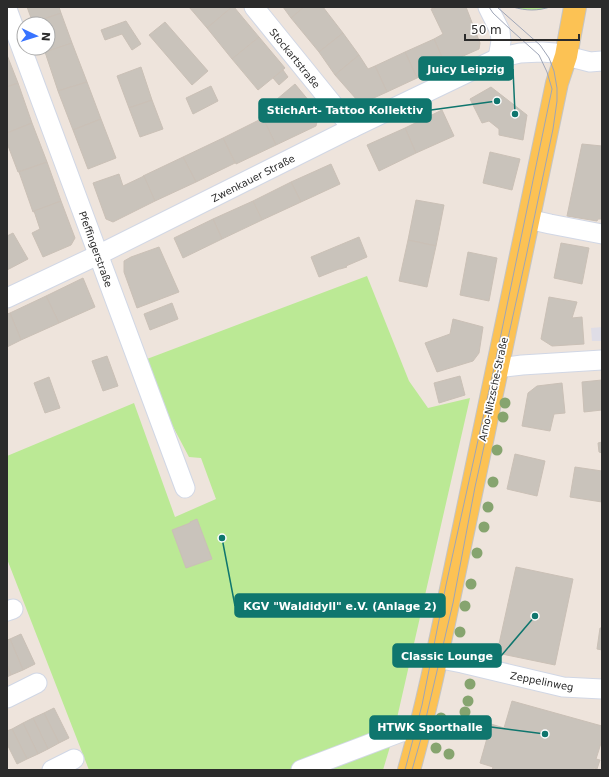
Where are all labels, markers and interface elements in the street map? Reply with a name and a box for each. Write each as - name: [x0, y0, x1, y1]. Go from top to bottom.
- north arrow: [16, 16, 56, 56]
- scale bar: [465, 16, 579, 42]
- text: 50 m: [471, 23, 502, 37]
- street label: Stockartstraße: [267, 26, 322, 90]
- text: N: [39, 32, 52, 42]
- callout: Juicy Leipzig: [419, 57, 513, 80]
- text: Juicy Leipzig: [426, 63, 505, 76]
- callout: StichArt- Tattoo Kollektiv: [259, 99, 431, 122]
- text: StichArt- Tattoo Kollektiv: [267, 104, 424, 117]
- street label: Zwenkauer Straße: [210, 153, 297, 204]
- street label: Pfeffingerstraße: [77, 210, 114, 289]
- street label: Arno-Nitzsche-Straße: [477, 336, 510, 442]
- callout: KGV "Waldidyll" e.V. (Anlage 2): [235, 594, 445, 617]
- text: KGV "Waldidyll" e.V. (Anlage 2): [243, 600, 437, 613]
- callout: Classic Lounge: [393, 644, 501, 667]
- text: Classic Lounge: [401, 650, 493, 663]
- street label: Zeppelinweg: [509, 670, 575, 693]
- callout: HTWK Sporthalle: [370, 716, 491, 739]
- text: HTWK Sporthalle: [377, 721, 483, 734]

